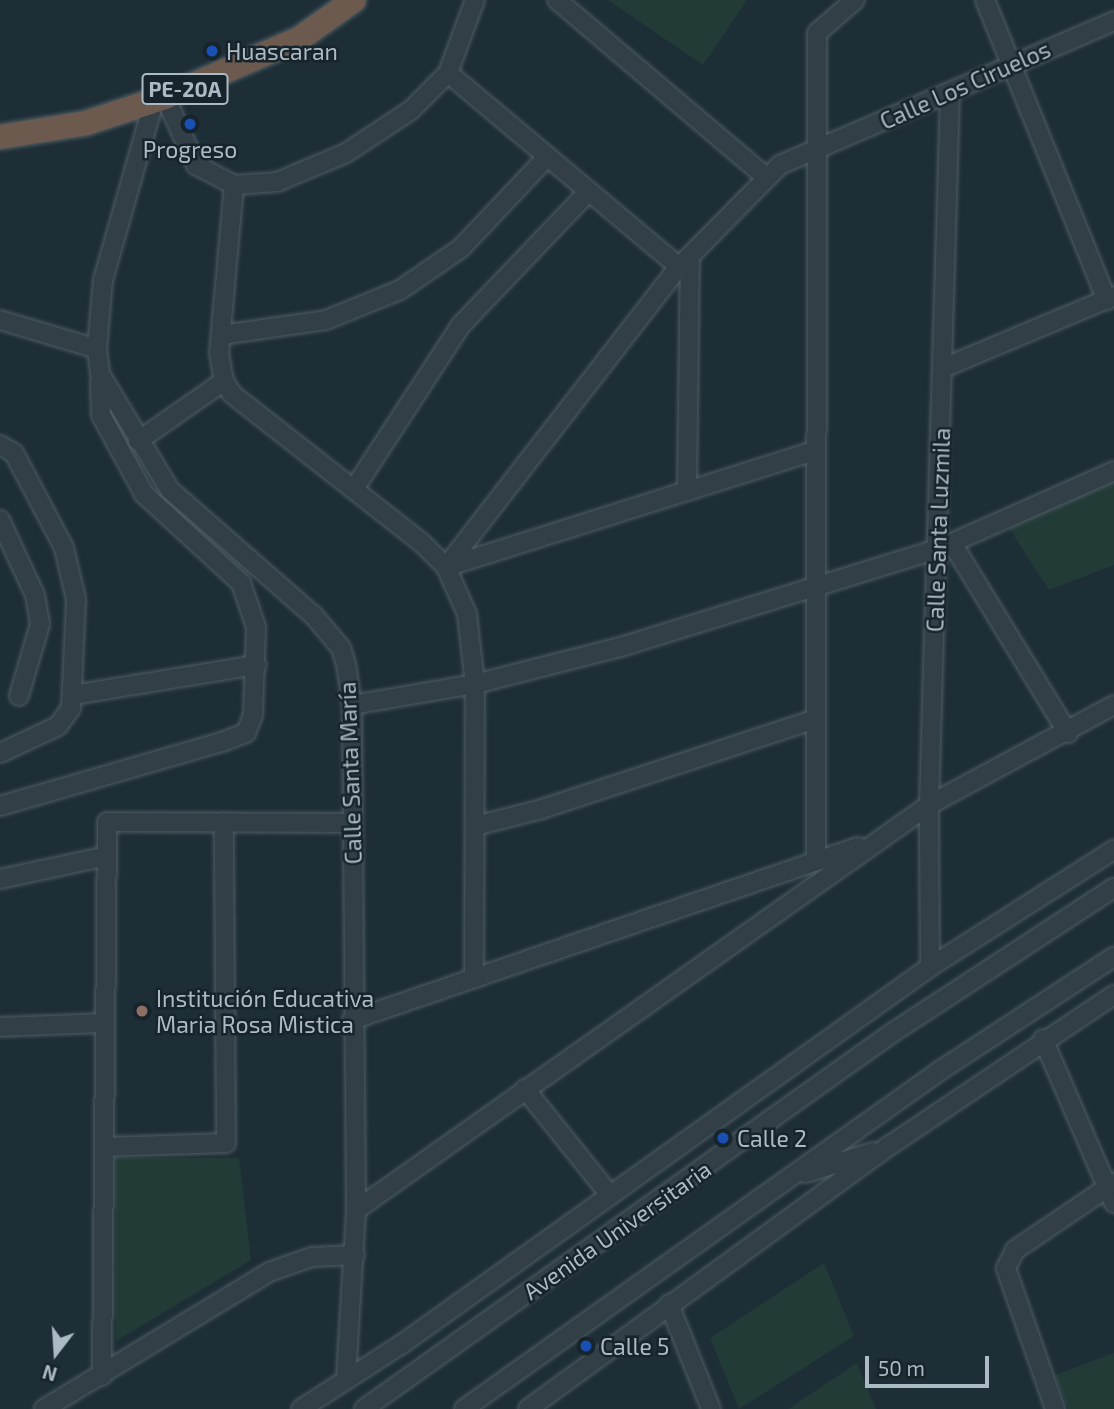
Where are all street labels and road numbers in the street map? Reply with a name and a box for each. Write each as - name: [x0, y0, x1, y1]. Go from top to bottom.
- street label: Calle Los Ciruelos: [876, 35, 1054, 135]
- road number: PE-20A: [141, 72, 229, 106]
- street label: Calle Santa Luzmila: [921, 427, 955, 633]
- street label: Calle Santa María: [333, 681, 367, 865]
- street label: Avenida Universitaria: [518, 1155, 716, 1305]

